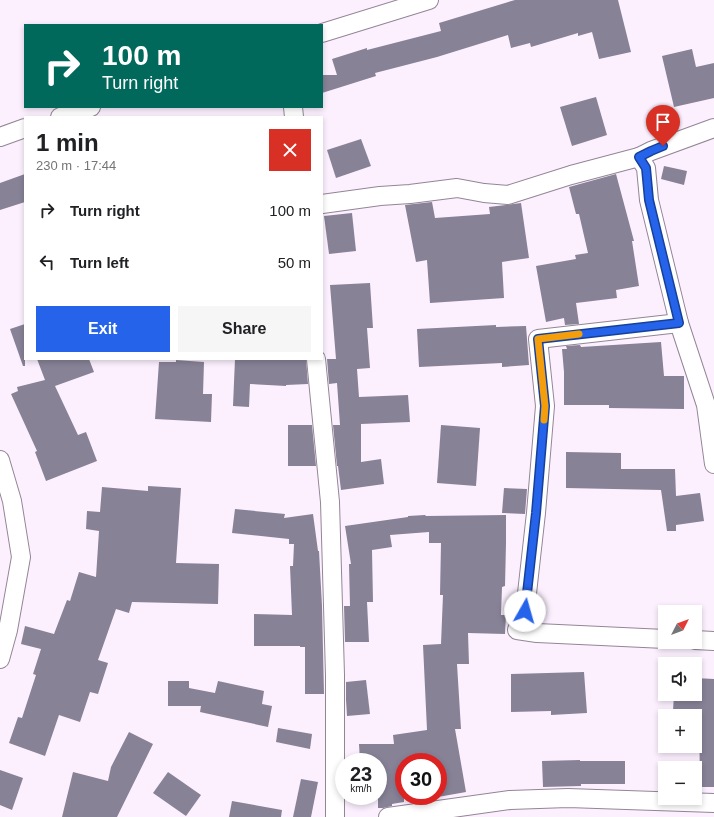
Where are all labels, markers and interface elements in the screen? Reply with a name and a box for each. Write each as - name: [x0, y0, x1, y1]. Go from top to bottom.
- icon: right: [36, 40, 88, 92]
- text: 100 m: [102, 40, 181, 71]
- text: Turn right: [102, 73, 178, 93]
- pin: [646, 105, 680, 146]
- icon: arrive: [652, 111, 674, 133]
- text: 1 min: [36, 129, 99, 156]
- button: close: [269, 129, 311, 171]
- text: 230 m · 17:44: [36, 158, 116, 173]
- icon: right: [36, 199, 58, 221]
- text: Turn right: [70, 202, 140, 219]
- text: 100 m: [269, 202, 311, 219]
- icon: left: [36, 251, 58, 273]
- text: Turn left: [70, 254, 129, 271]
- text: 50 m: [278, 254, 311, 271]
- button: Exit: [36, 306, 170, 352]
- button: Share: [178, 306, 311, 352]
- position arrow: [504, 590, 546, 632]
- north arrow: [658, 605, 702, 649]
- map controls: [658, 605, 702, 805]
- button: sound: [658, 657, 702, 701]
- button: +: [658, 709, 702, 753]
- speed limit sign: 30: [395, 753, 447, 805]
- button: −: [658, 761, 702, 805]
- text: 23: [350, 763, 372, 785]
- text: km/h: [350, 783, 372, 794]

